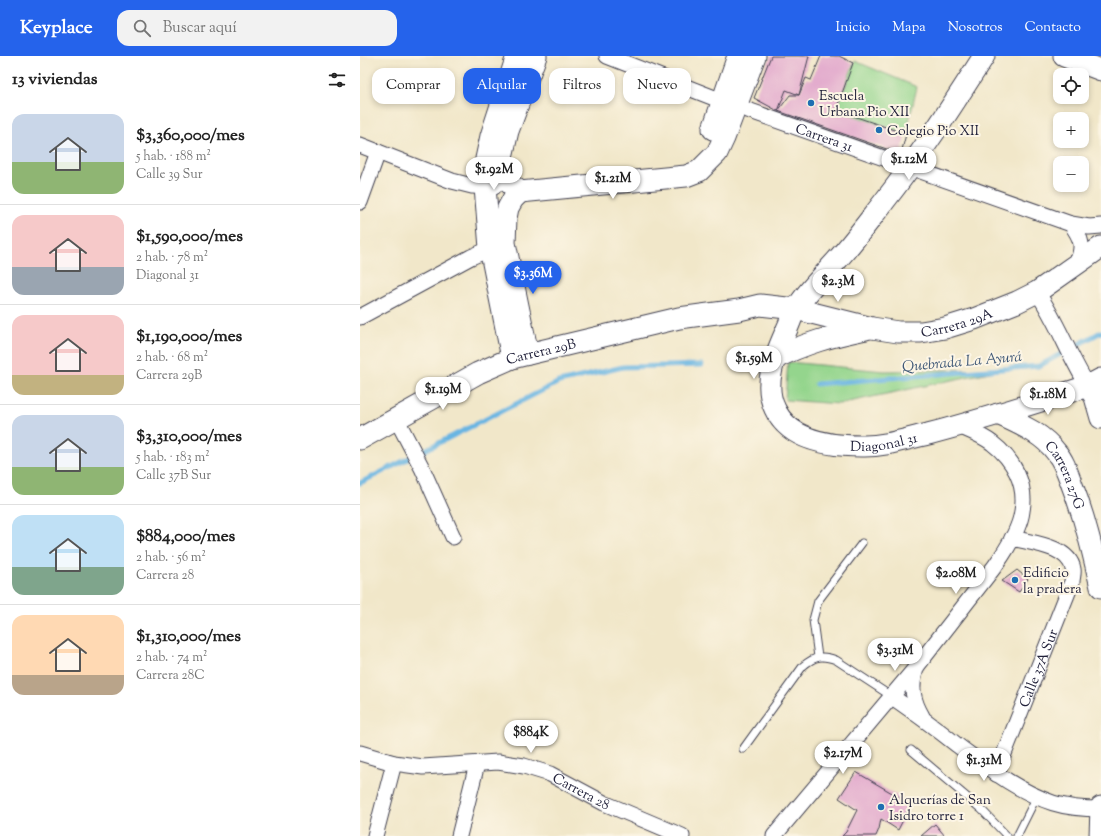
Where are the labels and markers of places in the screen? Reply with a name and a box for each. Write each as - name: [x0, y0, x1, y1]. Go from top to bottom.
- place label: Escuela Urbana Pio XII: [819, 87, 910, 123]
- marker: Escuela Urbana Pio XII: [806, 98, 816, 108]
- place label: Colegio Pio XII: [887, 122, 979, 142]
- marker: Colegio Pio XII: [874, 125, 884, 135]
- pin: $1.12M: [876, 147, 942, 181]
- pin: $1.92M: [461, 157, 527, 191]
- pin: $1.21M: [580, 166, 646, 200]
- pin: $3.36M: [500, 261, 566, 295]
- pin: $2.3M: [810, 269, 866, 303]
- pin: $1.59M: [721, 346, 787, 380]
- pin: $1.19M: [410, 377, 476, 411]
- pin: $1.18M: [1015, 382, 1081, 416]
- pin: $2.08M: [923, 561, 989, 595]
- place label: Edificio la pradera: [1023, 564, 1082, 600]
- marker: Edificio la pradera: [1010, 575, 1020, 585]
- pin: $3.31M: [862, 638, 928, 672]
- pin: $884K: [503, 720, 559, 754]
- pin: $2.17M: [810, 741, 876, 775]
- pin: $1.31M: [951, 748, 1017, 782]
- place label: Alquerías de San Isidro torre 1: [889, 791, 991, 827]
- marker: Alquerías de San Isidro torre 1: [876, 802, 886, 812]

